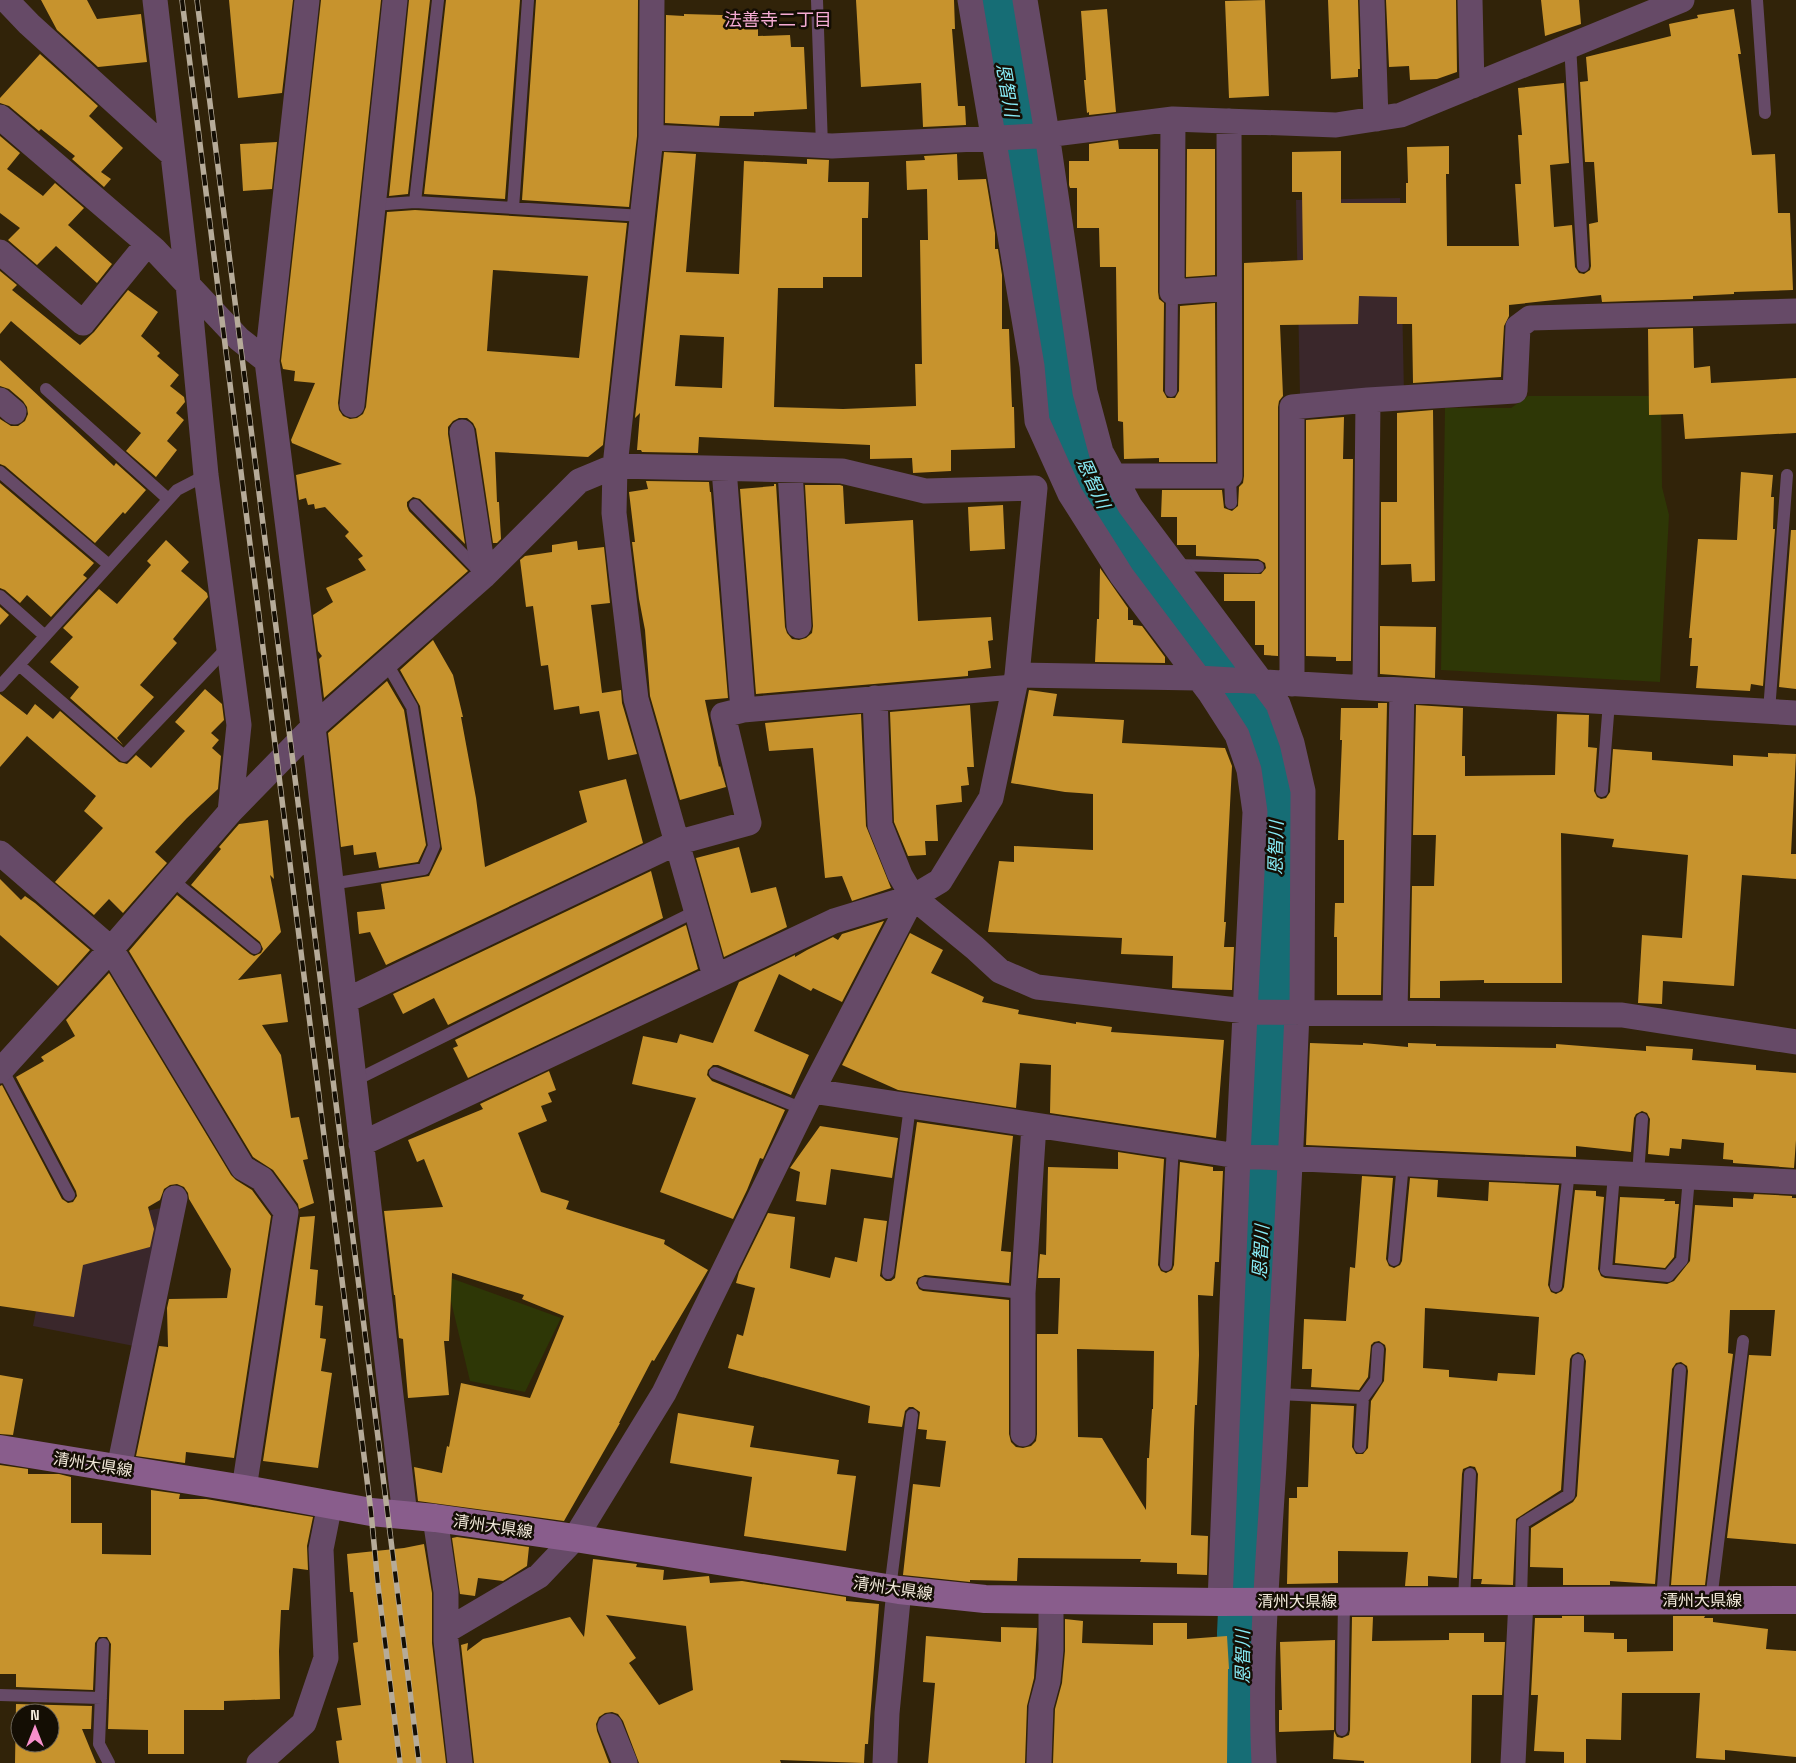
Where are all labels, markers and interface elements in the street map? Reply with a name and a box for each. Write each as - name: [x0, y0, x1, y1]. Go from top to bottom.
- district label: 法善寺二丁目: [724, 8, 832, 31]
- water label: 恩智川: [991, 61, 1024, 120]
- water label: 恩智川: [1072, 453, 1116, 514]
- water label: 恩智川: [1264, 819, 1288, 875]
- water label: 恩智川: [1248, 1222, 1274, 1280]
- street label: 清州大県線: [52, 1448, 134, 1481]
- street label: 清州大県線: [452, 1511, 534, 1542]
- street label: 清州大県線: [852, 1573, 934, 1604]
- street label: 清州大県線: [1662, 1590, 1742, 1611]
- street label: 清州大県線: [1257, 1591, 1337, 1612]
- water label: 恩智川: [1231, 1628, 1254, 1684]
- north arrow: [10, 1703, 60, 1753]
- text: N: [30, 1706, 40, 1724]

